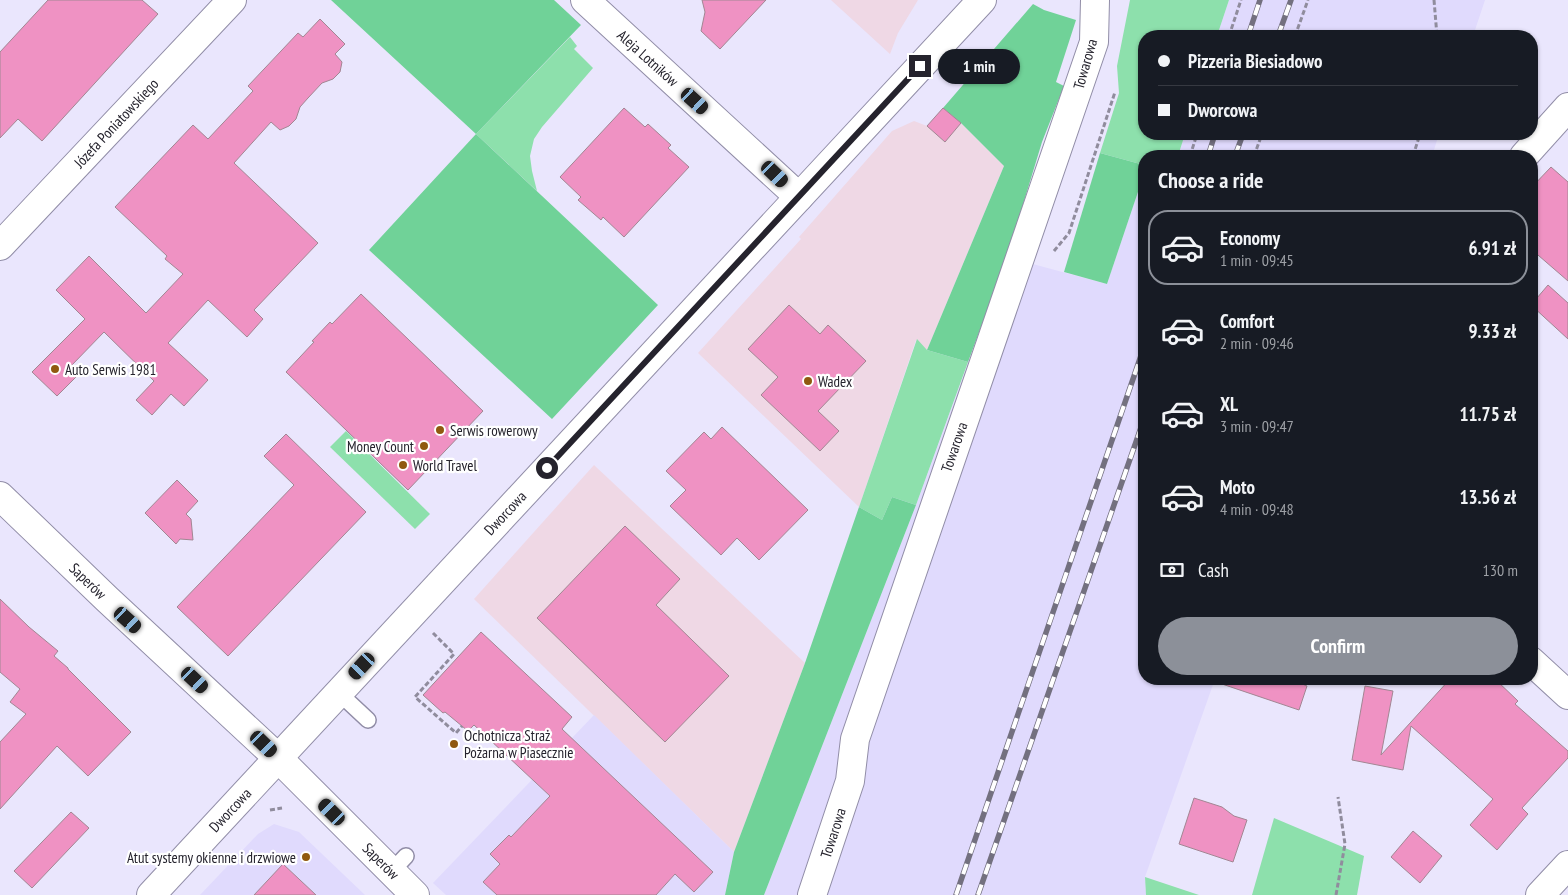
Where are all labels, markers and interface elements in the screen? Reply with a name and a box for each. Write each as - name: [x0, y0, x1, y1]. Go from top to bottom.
- street label: Aleja Lotników: [613, 25, 683, 91]
- street label: Towarowa: [1069, 37, 1101, 91]
- callout: 1 min: [938, 48, 1020, 84]
- text: Pizzeria Biesiadowo: [1188, 49, 1322, 73]
- route end: [909, 55, 931, 77]
- text: 1 min: [963, 56, 995, 76]
- street label: Józefa Poniatowskiego: [69, 74, 162, 172]
- car: [678, 85, 711, 117]
- text: Dworcowa: [1188, 98, 1257, 122]
- car: [758, 158, 791, 190]
- text: Choose a ride: [1158, 166, 1263, 194]
- icon: car: [1160, 225, 1205, 270]
- text: Economy: [1220, 226, 1280, 250]
- text: 6.91 zł: [1469, 236, 1516, 260]
- text: 1 min · 09:45: [1220, 250, 1294, 270]
- icon: car: [1160, 308, 1205, 353]
- text: Comfort: [1220, 309, 1274, 333]
- text: 9.33 zł: [1469, 319, 1516, 343]
- text: 2 min · 09:46: [1220, 333, 1294, 353]
- place label: Auto Serwis 1981: [65, 360, 156, 379]
- marker: Auto Serwis 1981: [49, 363, 61, 375]
- place label: Wadex: [818, 372, 852, 391]
- marker: Wadex: [802, 375, 814, 387]
- icon: car: [1160, 391, 1205, 436]
- text: XL: [1220, 392, 1238, 416]
- text: 11.75 zł: [1459, 402, 1516, 426]
- text: 3 min · 09:47: [1220, 416, 1294, 436]
- street label: Towarowa: [937, 419, 971, 475]
- place label: Serwis rowerowy: [450, 421, 538, 440]
- marker: Serwis rowerowy: [434, 424, 446, 436]
- place label: Money Count: [347, 437, 414, 456]
- marker: Money Count: [418, 440, 430, 452]
- place label: World Travel: [413, 456, 477, 475]
- route start: [536, 457, 558, 479]
- marker: World Travel: [397, 459, 409, 471]
- icon: car: [1160, 474, 1205, 519]
- text: Moto: [1220, 475, 1255, 499]
- text: 13.56 zł: [1459, 485, 1516, 509]
- street label: Dworcowa: [480, 487, 530, 539]
- text: 4 min · 09:48: [1220, 499, 1294, 519]
- icon: cash: [1158, 556, 1186, 584]
- text: Cash: [1198, 558, 1229, 582]
- street label: Saperów: [65, 559, 111, 603]
- text: 130 m: [1483, 560, 1518, 580]
- car: [111, 604, 144, 636]
- button: Confirm: [1158, 617, 1518, 675]
- car: [346, 650, 377, 682]
- car: [178, 664, 211, 696]
- place label: Ochotnicza Straż Pożarna w Piasecznie: [464, 726, 573, 762]
- car: [247, 728, 280, 760]
- marker: Ochotnicza Straż Pożarna w Piasecznie: [448, 738, 460, 750]
- street label: Dworcowa: [205, 784, 255, 836]
- car: [316, 796, 347, 828]
- street label: Towarowa: [816, 805, 850, 861]
- street label: Saperów: [359, 839, 404, 884]
- place label: Atut systemy okienne i drzwiowe: [127, 848, 296, 867]
- marker: Atut systemy okienne i drzwiowe: [300, 851, 312, 863]

